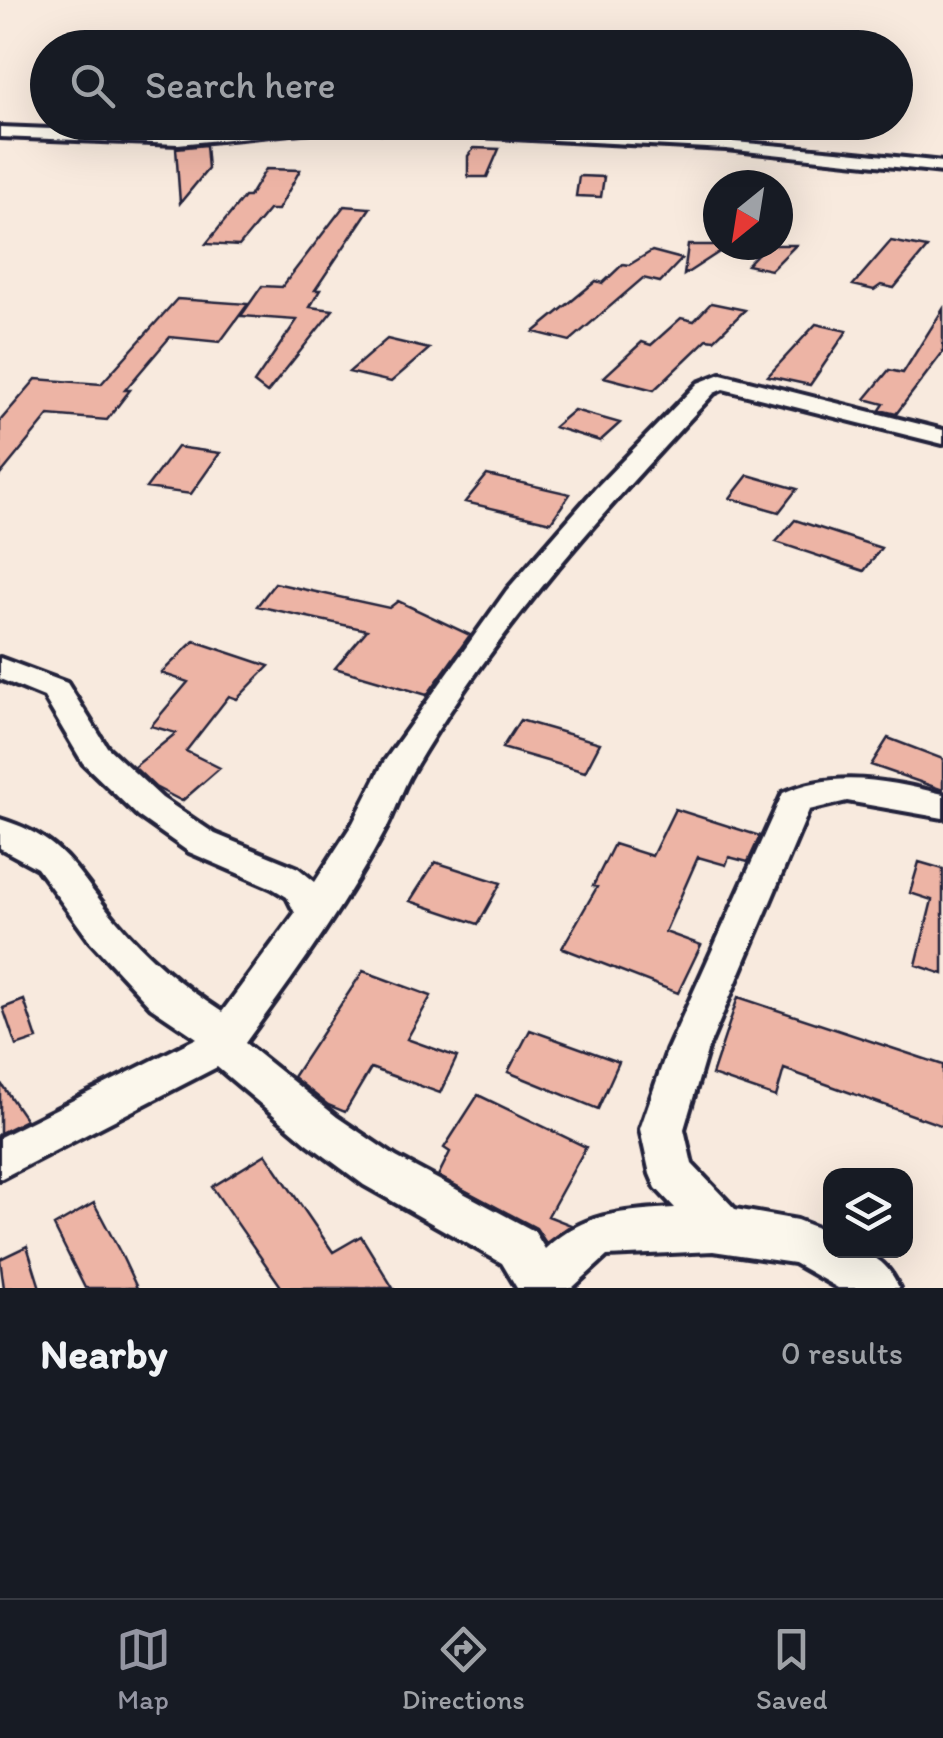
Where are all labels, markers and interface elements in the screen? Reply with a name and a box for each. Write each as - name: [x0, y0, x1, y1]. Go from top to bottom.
- search box: [30, 30, 913, 140]
- icon: search: [65, 58, 120, 113]
- text: Search here: [145, 62, 336, 108]
- north arrow: [703, 170, 793, 260]
- map controls: [823, 1168, 913, 1258]
- button: layers: [823, 1168, 913, 1258]
- text: Nearby: [40, 1328, 167, 1379]
- text: 0 results: [781, 1334, 903, 1372]
- tab: Map: [116, 1622, 171, 1716]
- tab: Directions: [402, 1622, 525, 1716]
- tab: Saved: [756, 1622, 827, 1716]

